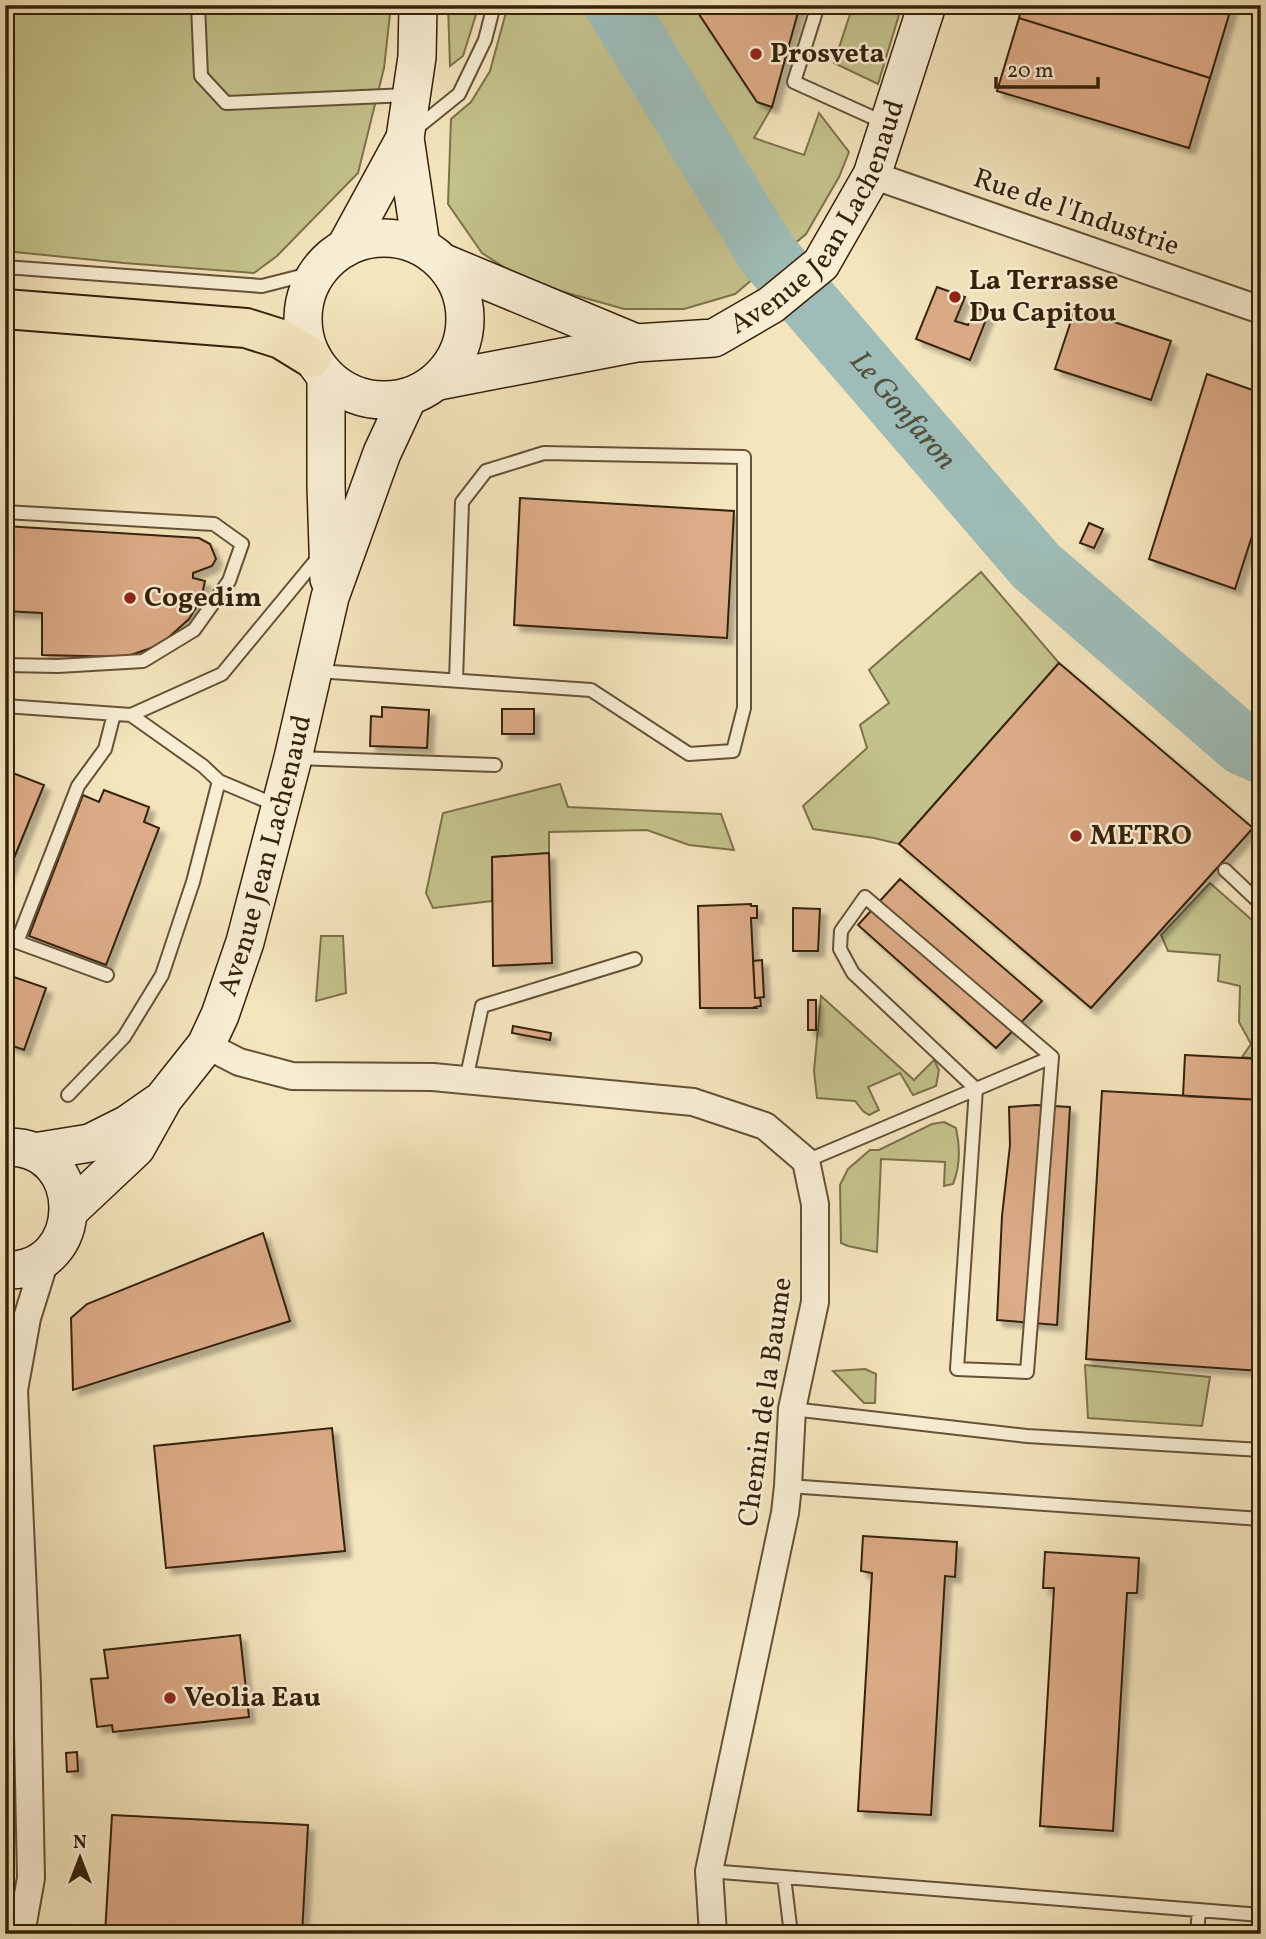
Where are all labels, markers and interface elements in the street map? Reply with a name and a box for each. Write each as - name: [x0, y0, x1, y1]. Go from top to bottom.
- place label: Prosveta: [770, 35, 885, 74]
- marker: Prosveta: [748, 46, 764, 62]
- scale bar: [996, 46, 1098, 90]
- text: 20 m: [1007, 57, 1053, 86]
- street label: Avenue Jean Lachenaud: [723, 95, 915, 344]
- street label: Rue de l'Industrie: [968, 159, 1184, 267]
- place label: La Terrasse Du Capitou: [969, 262, 1119, 333]
- marker: La Terrasse Du Capitou: [947, 289, 963, 305]
- water label: Le Gonfaron: [839, 342, 966, 480]
- place label: Cogedim: [144, 579, 262, 618]
- marker: Cogedim: [122, 590, 138, 606]
- street label: Avenue Jean Lachenaud: [208, 711, 322, 1001]
- place label: METRO: [1090, 817, 1192, 856]
- marker: METRO: [1068, 828, 1084, 844]
- street label: Chemin de la Baume: [729, 1275, 803, 1529]
- place label: Veolia Eau: [184, 1679, 321, 1718]
- marker: Veolia Eau: [162, 1690, 178, 1706]
- north arrow: [46, 1824, 116, 1894]
- text: N: [73, 1830, 87, 1856]

